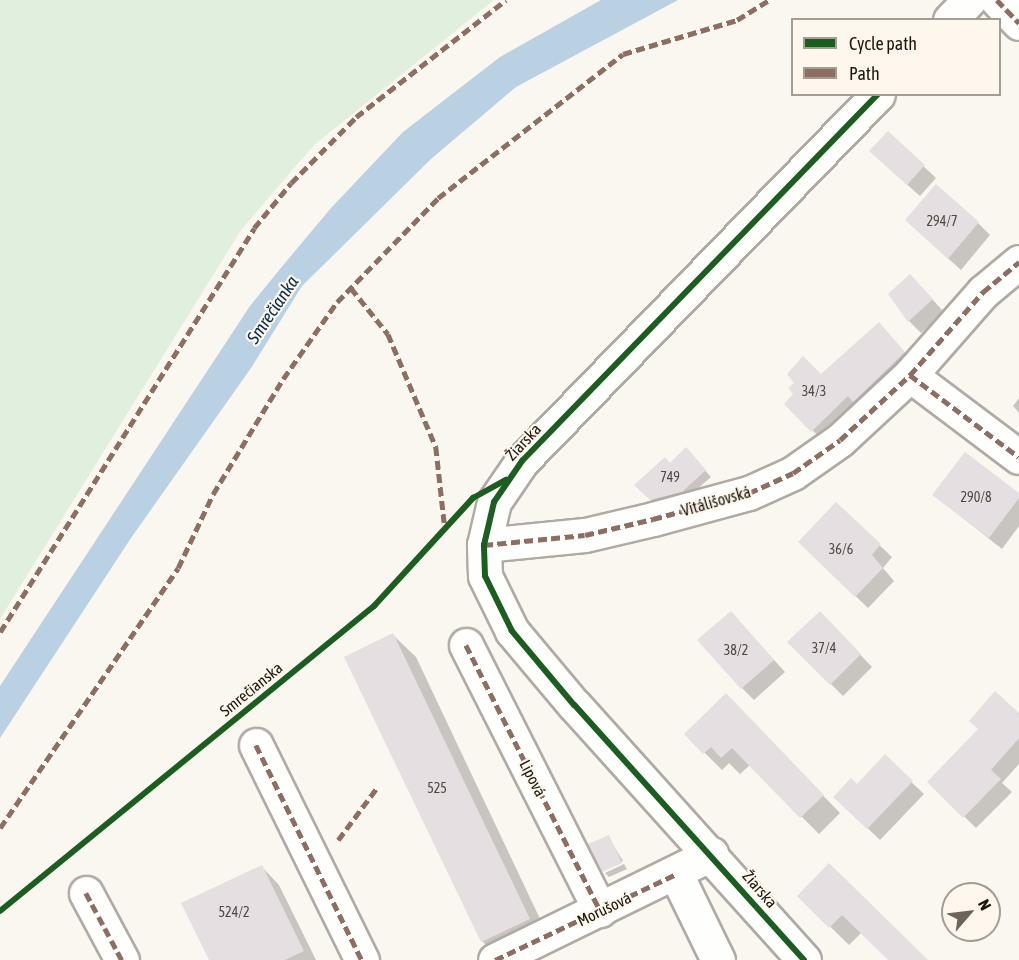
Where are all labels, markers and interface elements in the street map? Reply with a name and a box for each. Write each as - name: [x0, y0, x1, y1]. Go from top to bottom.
- legend: [791, 18, 1001, 96]
- text: Cycle path: [849, 33, 917, 54]
- text: Path: [849, 63, 880, 84]
- house number: 294/7: [926, 213, 958, 229]
- water label: Smrečianka: [243, 272, 303, 348]
- house number: 34/3: [802, 383, 826, 399]
- street label: Žiarska: [501, 420, 545, 464]
- house number: 749: [660, 469, 680, 485]
- street label: Vitálišovská: [679, 482, 753, 520]
- house number: 290/8: [960, 489, 992, 505]
- house number: 36/6: [829, 541, 853, 557]
- house number: 37/4: [812, 640, 836, 656]
- house number: 38/2: [724, 642, 748, 658]
- street label: Smrečianska: [216, 658, 286, 720]
- street label: Lipová: [516, 756, 550, 800]
- house number: 525: [427, 780, 447, 796]
- street label: Žiarska: [739, 866, 781, 912]
- north arrow: [941, 882, 1001, 942]
- street label: Morušová: [574, 888, 634, 930]
- text: N: [975, 896, 995, 913]
- house number: 524/2: [218, 904, 250, 920]

